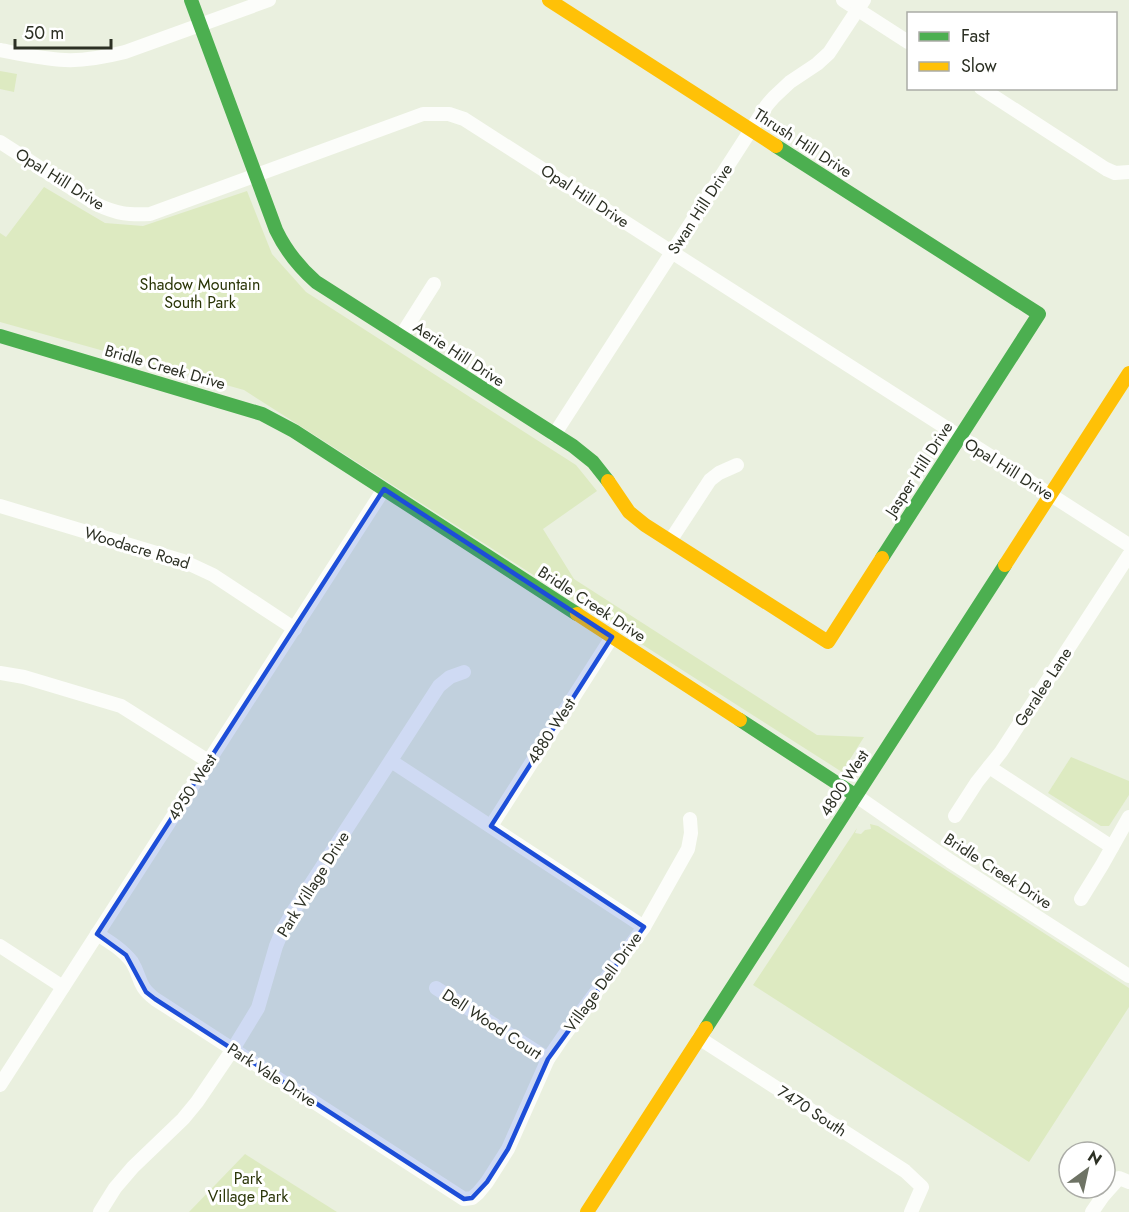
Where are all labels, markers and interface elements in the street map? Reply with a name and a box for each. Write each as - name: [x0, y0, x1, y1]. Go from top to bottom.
- scale bar: [15, 12, 111, 50]
- legend: [907, 12, 1117, 90]
- text: 50 m: [24, 20, 64, 46]
- text: Fast: [961, 23, 990, 49]
- text: Slow: [961, 53, 998, 79]
- street label: Thrush Hill Drive: [749, 103, 857, 183]
- street label: Opal Hill Drive: [11, 142, 109, 216]
- street label: Opal Hill Drive: [536, 159, 634, 233]
- street label: Swan Hill Drive: [662, 159, 738, 259]
- park label: Shadow Mountain South Park: [140, 273, 260, 314]
- street label: Aerie Hill Drive: [409, 316, 509, 392]
- street label: Bridle Creek Drive: [102, 339, 228, 395]
- street label: Jasper Hill Drive: [879, 417, 958, 523]
- street label: Opal Hill Drive: [960, 432, 1058, 506]
- street label: Woodacre Road: [81, 521, 193, 575]
- street label: Bridle Creek Drive: [534, 560, 650, 648]
- street label: Geralee Lane: [1009, 643, 1077, 731]
- street label: 4880 West: [521, 693, 581, 768]
- street label: 4800 West: [814, 745, 874, 821]
- street label: 4950 West: [162, 749, 222, 825]
- street label: Park Village Drive: [271, 827, 355, 941]
- street label: Bridle Creek Drive: [940, 827, 1056, 915]
- street label: Village Dell Drive: [559, 927, 647, 1037]
- street label: Dell Wood Court: [438, 983, 546, 1065]
- street label: Park Vale Drive: [223, 1038, 321, 1112]
- street label: 7470 South: [773, 1080, 851, 1142]
- north arrow: [1057, 1140, 1117, 1200]
- text: N: [1083, 1145, 1106, 1171]
- park label: Park Village Park: [208, 1167, 289, 1208]

